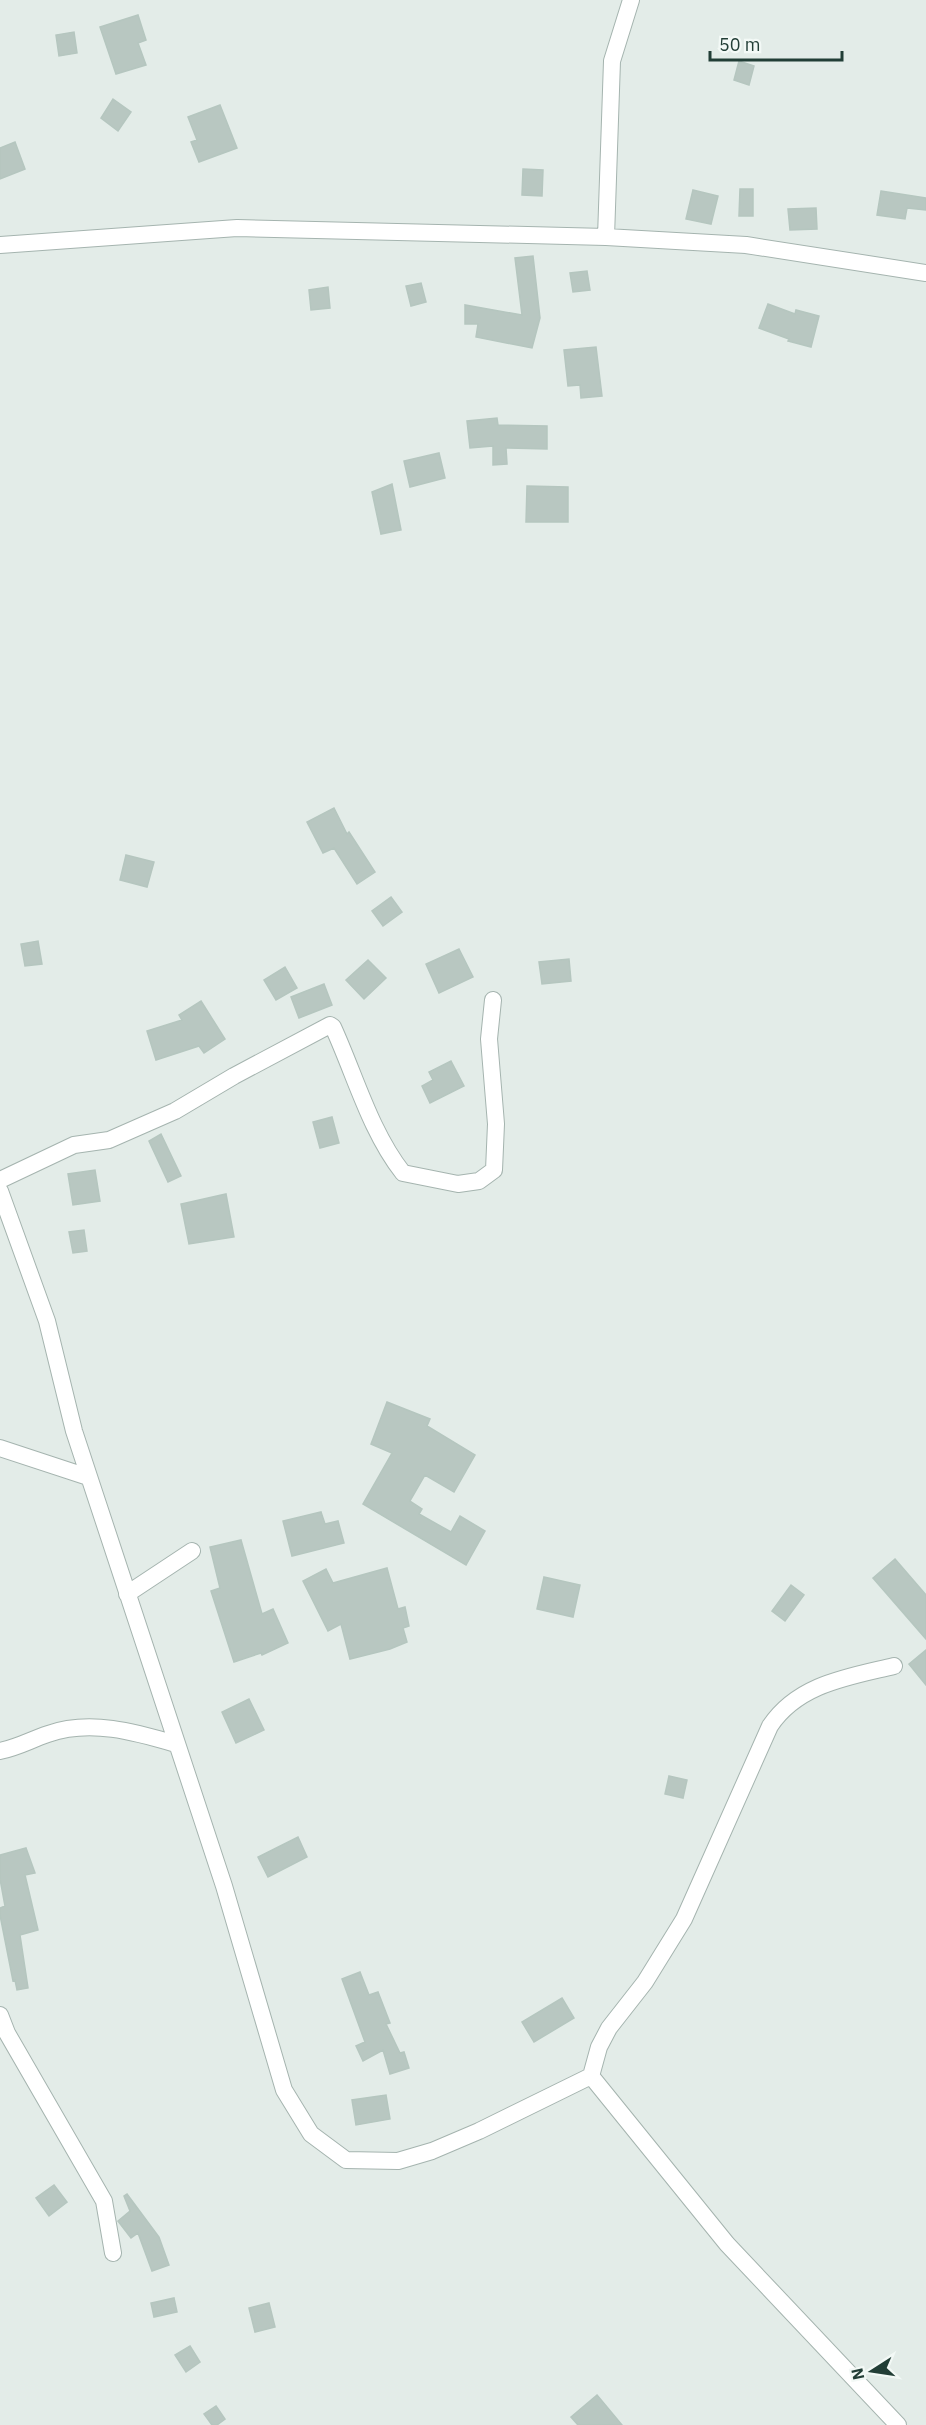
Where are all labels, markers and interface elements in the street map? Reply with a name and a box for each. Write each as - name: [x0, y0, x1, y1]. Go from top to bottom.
- scale bar: [710, 24, 842, 62]
- text: 50 m: [719, 33, 761, 56]
- north arrow: [842, 2341, 902, 2401]
- text: N: [846, 2366, 868, 2382]

